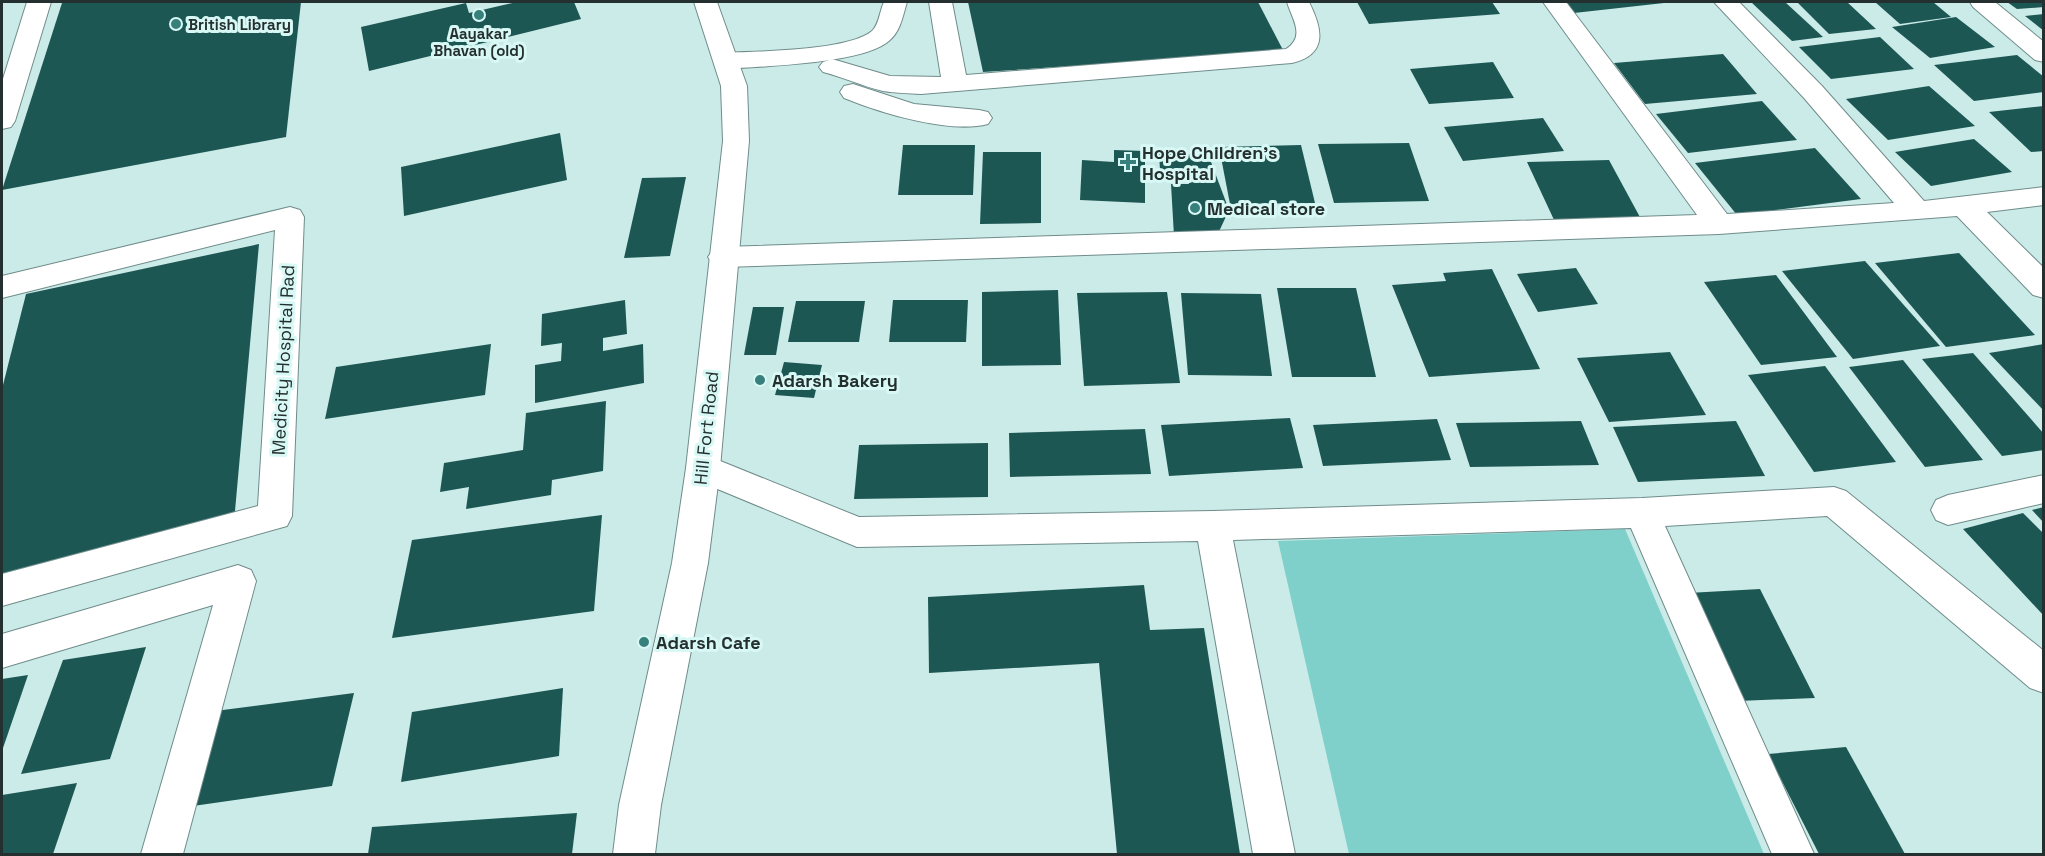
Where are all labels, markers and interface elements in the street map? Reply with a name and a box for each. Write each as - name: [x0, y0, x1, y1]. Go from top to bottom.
- marker: Aayakar Bhavan (old): [472, 8, 486, 22]
- place label: British Library: [188, 15, 291, 34]
- marker: British Library: [169, 17, 183, 31]
- place label: Aayakar Bhavan (old): [433, 24, 525, 60]
- place label: Hope Children's Hospital: [1142, 141, 1278, 185]
- marker: Hope Children's Hospital: [1119, 153, 1137, 171]
- place label: Medical store: [1207, 197, 1325, 220]
- marker: Medical store: [1188, 201, 1202, 215]
- street label: Medicity Hospital Rad: [267, 264, 299, 456]
- place label: Adarsh Bakery: [772, 369, 898, 392]
- street label: Hill Fort Road: [689, 370, 723, 486]
- marker: Adarsh Bakery: [753, 373, 767, 387]
- place label: Adarsh Cafe: [656, 631, 761, 654]
- marker: Adarsh Cafe: [637, 635, 651, 649]

